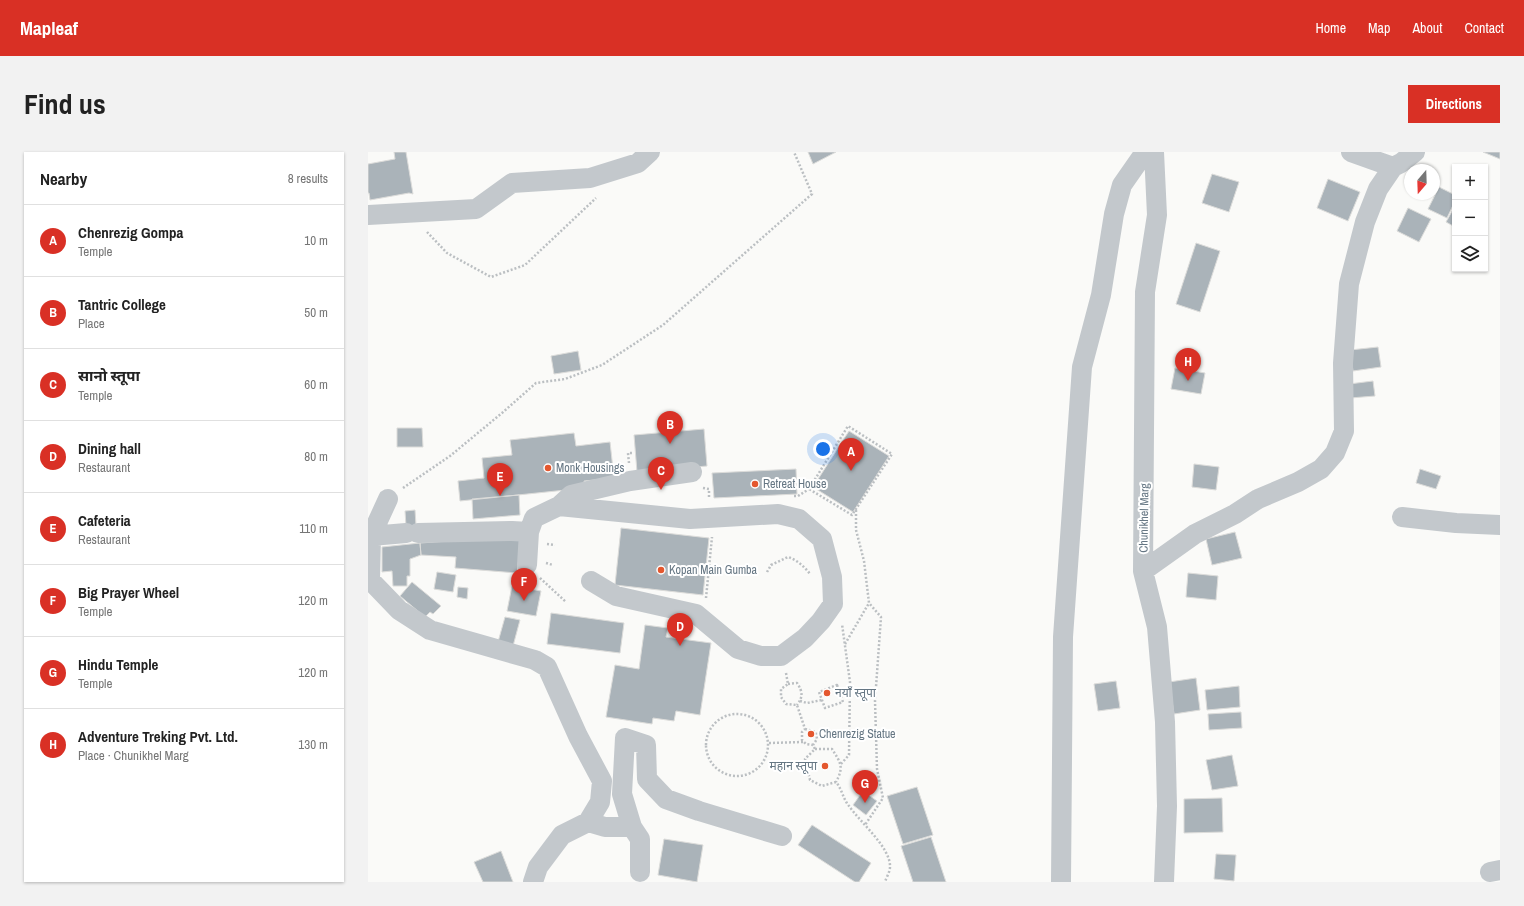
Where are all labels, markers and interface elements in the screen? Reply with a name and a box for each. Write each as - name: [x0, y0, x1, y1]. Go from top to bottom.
- text: Mapleaf: [20, 15, 78, 41]
- text: Home: [1315, 19, 1346, 37]
- text: Map: [1368, 19, 1390, 37]
- text: About: [1412, 19, 1442, 37]
- text: Contact: [1464, 19, 1504, 37]
- text: Find us: [24, 85, 106, 123]
- button: Directions: [1408, 85, 1500, 123]
- north arrow: [1404, 164, 1440, 200]
- map controls: [1452, 164, 1488, 272]
- button: +: [1452, 164, 1488, 200]
- text: Nearby: [40, 167, 87, 190]
- text: 8 results: [288, 170, 328, 187]
- button: −: [1452, 200, 1488, 236]
- text: Chenrezig Gompa: [78, 222, 183, 243]
- text: A: [49, 232, 57, 249]
- text: 10 m: [304, 232, 328, 249]
- button: layers: [1452, 236, 1488, 272]
- text: Temple: [78, 243, 112, 260]
- text: Tantric College: [78, 294, 166, 315]
- text: B: [49, 304, 57, 321]
- text: 50 m: [304, 304, 328, 321]
- text: Place: [78, 315, 105, 332]
- pin: H: [1175, 348, 1201, 381]
- text: सानो स्तूपा: [78, 365, 140, 386]
- text: C: [49, 376, 57, 393]
- text: 60 m: [304, 376, 328, 393]
- text: Temple: [78, 387, 112, 404]
- pin: B: [657, 411, 683, 444]
- text: Dining hall: [78, 438, 141, 459]
- pin: A: [838, 438, 864, 471]
- your location: [813, 439, 833, 459]
- text: D: [49, 448, 57, 465]
- text: 80 m: [304, 448, 328, 465]
- pin: C: [648, 457, 674, 490]
- text: Restaurant: [78, 459, 130, 476]
- place label: Monk Housings: [556, 460, 624, 476]
- pin: E: [487, 463, 513, 496]
- marker: Monk Housings: [543, 463, 553, 473]
- place label: Retreat House: [763, 476, 826, 492]
- marker: Retreat House: [750, 479, 760, 489]
- street label: Chunikhel Marg: [1135, 483, 1153, 553]
- text: Cafeteria: [78, 510, 131, 531]
- text: E: [49, 520, 57, 537]
- text: 110 m: [299, 520, 328, 537]
- text: Restaurant: [78, 531, 130, 548]
- place label: Kopan Main Gumba: [669, 562, 758, 578]
- marker: Kopan Main Gumba: [656, 565, 666, 575]
- pin: F: [511, 568, 537, 601]
- text: Big Prayer Wheel: [78, 582, 179, 603]
- text: F: [50, 592, 56, 609]
- text: 120 m: [298, 592, 328, 609]
- text: Temple: [78, 603, 112, 620]
- pin: D: [667, 613, 693, 646]
- text: Hindu Temple: [78, 654, 158, 675]
- text: G: [49, 664, 57, 681]
- text: 120 m: [298, 664, 328, 681]
- text: Temple: [78, 675, 112, 692]
- place label: नयाँ स्तूपा: [835, 685, 877, 701]
- marker: नयाँ स्तूपा: [822, 688, 832, 698]
- text: Adventure Treking Pvt. Ltd.: [78, 726, 238, 747]
- place label: Chenrezig Statue: [819, 726, 896, 742]
- marker: Chenrezig Statue: [806, 729, 816, 739]
- text: H: [49, 736, 57, 753]
- text: 130 m: [298, 736, 328, 753]
- text: Place · Chunikhel Marg: [78, 747, 189, 764]
- place label: महान स्तूपा: [770, 758, 818, 774]
- marker: महान स्तूपा: [820, 761, 830, 771]
- pin: G: [852, 770, 878, 803]

